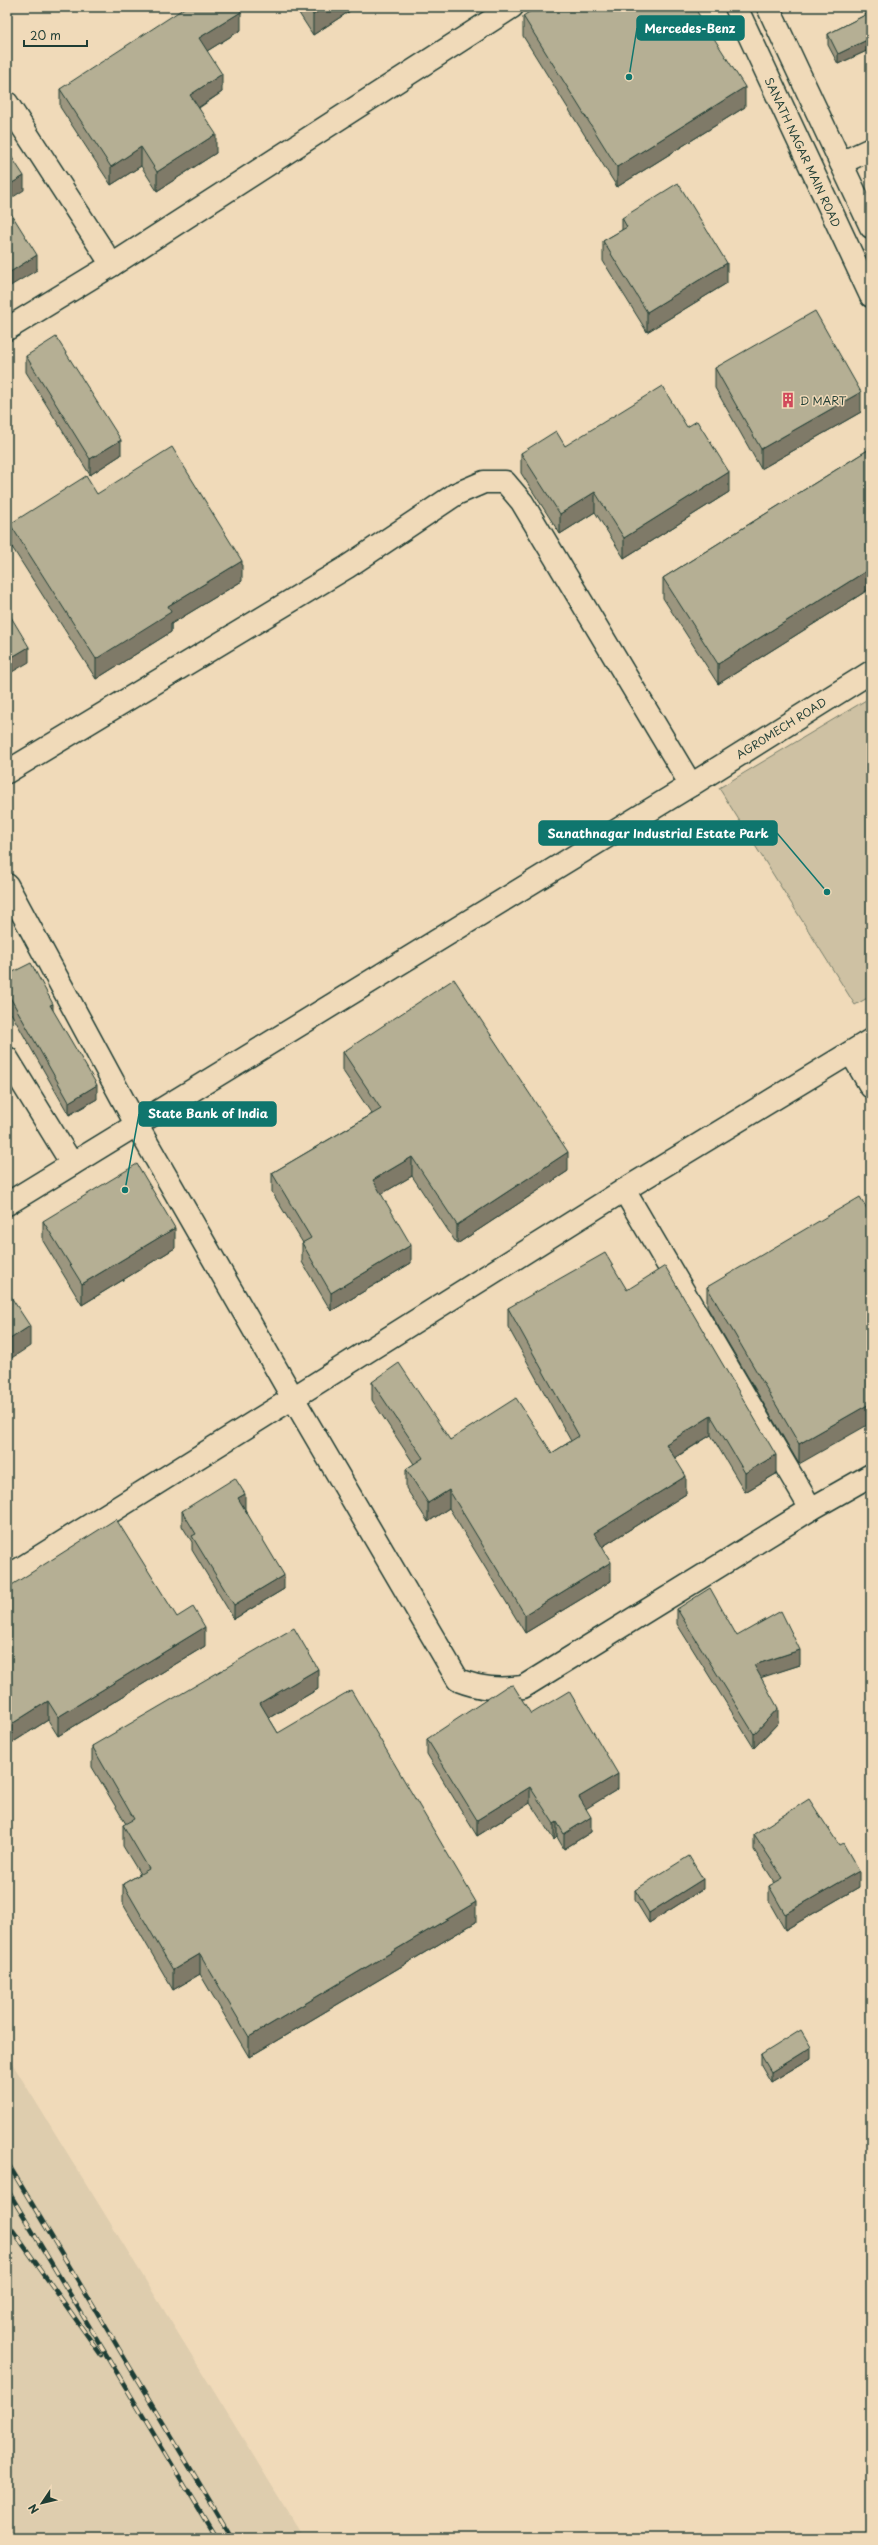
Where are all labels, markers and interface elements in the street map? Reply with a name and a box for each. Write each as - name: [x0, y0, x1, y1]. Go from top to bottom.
- callout: Mercedes-Benz: [637, 16, 744, 40]
- text: Mercedes-Benz: [644, 19, 736, 37]
- scale bar: [24, 22, 87, 48]
- text: 20 m: [30, 26, 61, 44]
- street label: SANATH NAGAR MAIN ROAD: [761, 74, 845, 230]
- building icon: D MART: [779, 391, 797, 409]
- place label: D MART: [800, 392, 847, 409]
- street label: AGROMECH ROAD: [732, 693, 830, 763]
- callout: Sanathnagar Industrial Estate Park: [539, 821, 777, 845]
- text: Sanathnagar Industrial Estate Park: [547, 824, 769, 842]
- callout: State Bank of India: [139, 1102, 276, 1126]
- text: State Bank of India: [148, 1104, 269, 1122]
- north arrow: [22, 2483, 62, 2523]
- text: N: [24, 2500, 43, 2517]

